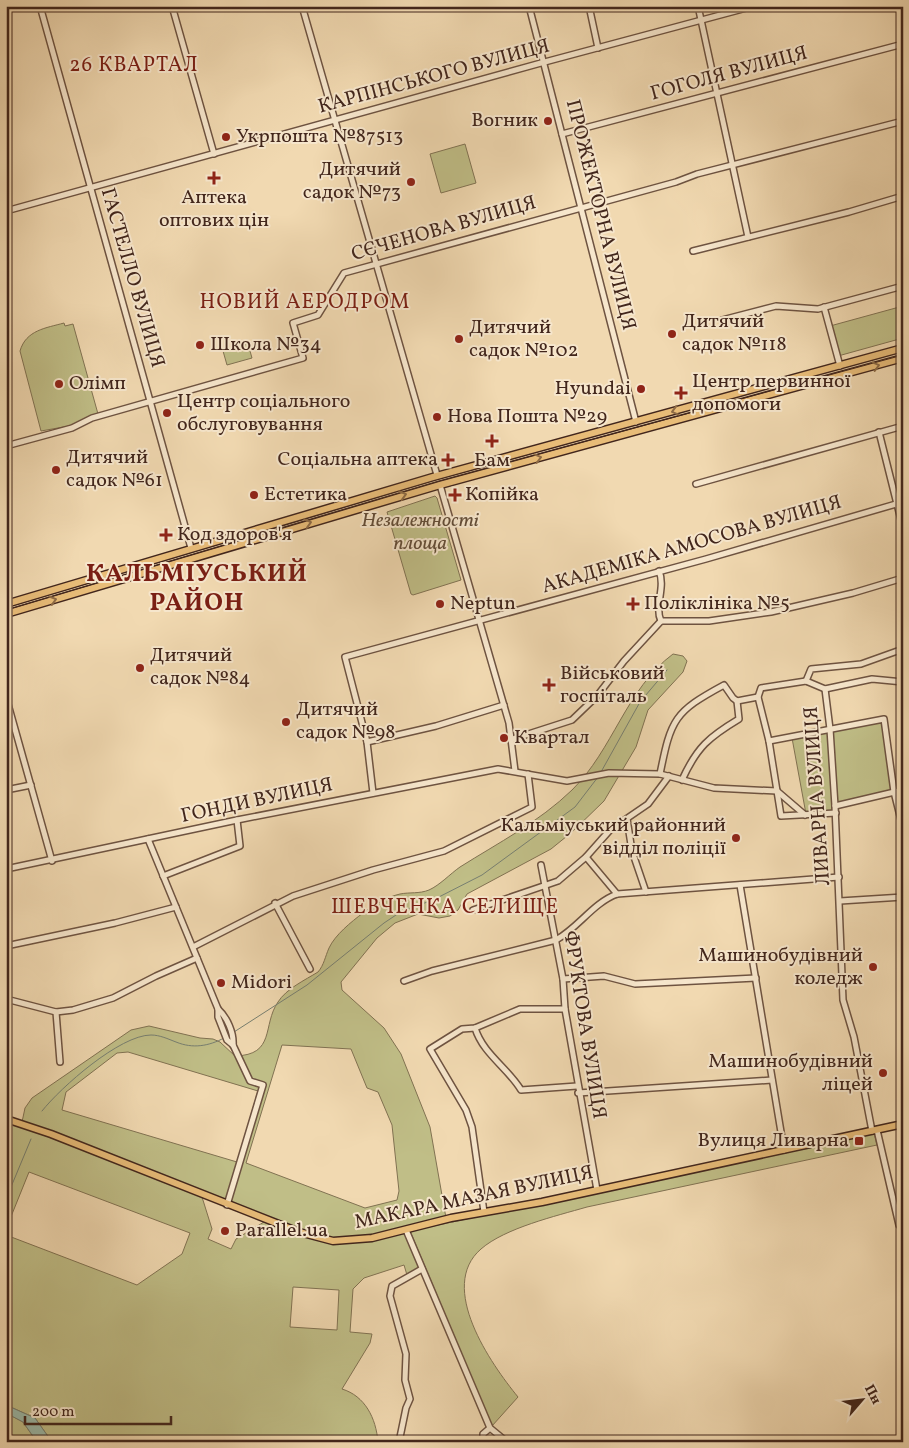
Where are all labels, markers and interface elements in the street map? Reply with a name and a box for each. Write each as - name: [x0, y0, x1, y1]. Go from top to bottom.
- street label: КАРПІНСЬКОГО ВУЛИЦЯ: [315, 33, 553, 121]
- street label: ГОГОЛЯ ВУЛИЦЯ: [647, 40, 811, 108]
- district label: 26 КВАРТАЛ: [69, 51, 199, 80]
- street label: ПРОЖЕКТОРНА ВУЛИЦЯ: [558, 97, 642, 333]
- place label: Вогник: [471, 107, 538, 135]
- marker: Вогник: [542, 115, 554, 127]
- place label: Укрпошта №87513: [236, 123, 403, 151]
- marker: Укрпошта №87513: [220, 131, 232, 143]
- place label: Дитячий садок №73: [303, 156, 401, 207]
- marker: Аптека оптових цін: [208, 172, 220, 184]
- marker: Дитячий садок №73: [405, 176, 417, 188]
- place label: Аптека оптових цін: [159, 184, 269, 235]
- street label: ГАСТЕЛЛО ВУЛИЦЯ: [93, 185, 171, 371]
- street label: СЄЧЕНОВА ВУЛИЦЯ: [348, 189, 540, 269]
- district label: НОВИЙ АЕРОДРОМ: [200, 288, 410, 317]
- place label: Дитячий садок №118: [682, 308, 787, 359]
- place label: Дитячий садок №102: [469, 314, 578, 365]
- marker: Дитячий садок №118: [666, 328, 678, 340]
- place label: Школа №34: [210, 331, 322, 359]
- marker: Дитячий садок №102: [453, 333, 465, 345]
- marker: Школа №34: [194, 339, 206, 351]
- one-way arrow: [871, 361, 879, 371]
- place label: Центр первинної допомоги: [692, 368, 851, 419]
- place label: Олімп: [69, 370, 126, 398]
- place label: Hyundai: [555, 375, 631, 403]
- marker: Олімп: [53, 378, 65, 390]
- marker: Hyundai: [635, 383, 647, 395]
- marker: Центр первинної допомоги: [674, 386, 688, 400]
- place label: Центр соціального обслуговування: [177, 388, 350, 439]
- place label: Нова Пошта №29: [447, 403, 607, 431]
- one-way arrow: [671, 405, 680, 416]
- marker: Центр соціального обслуговування: [161, 407, 173, 419]
- marker: Нова Пошта №29: [431, 411, 443, 423]
- marker: Бам: [486, 435, 498, 447]
- place label: Дитячий садок №61: [66, 444, 163, 495]
- place label: Соціальна аптека: [278, 446, 438, 474]
- place label: Бам: [474, 447, 510, 475]
- one-way arrow: [533, 453, 542, 464]
- marker: Соціальна аптека: [442, 454, 454, 466]
- marker: Дитячий садок №61: [50, 464, 62, 476]
- place label: Естетика: [264, 481, 347, 509]
- place label: Копійка: [465, 481, 539, 509]
- marker: Естетика: [248, 489, 260, 501]
- marker: Копійка: [449, 489, 461, 501]
- street label: АКАДЕМІКА АМОСОВА ВУЛИЦЯ: [539, 489, 845, 601]
- one-way arrow: [399, 491, 407, 501]
- park label: Незалежності площа: [361, 507, 480, 558]
- one-way arrow: [303, 519, 311, 529]
- place label: Код здоров'я: [177, 521, 292, 549]
- marker: Код здоров'я: [159, 528, 173, 542]
- district label: КАЛЬМІУСЬКИЙ РАЙОН: [86, 557, 308, 621]
- place label: Neptun: [450, 590, 516, 618]
- place label: Поліклініка №5: [644, 590, 790, 618]
- one-way arrow: [48, 595, 57, 605]
- marker: Поліклініка №5: [626, 597, 640, 611]
- marker: Neptun: [434, 598, 446, 610]
- place label: Дитячий садок №84: [150, 642, 250, 693]
- place label: Військовий госпіталь: [560, 660, 665, 711]
- marker: Дитячий садок №84: [134, 662, 146, 674]
- marker: Військовий госпіталь: [542, 678, 556, 692]
- place label: Дитячий садок №98: [296, 696, 395, 747]
- street label: ЛИВАРНА ВУЛИЦЯ: [798, 705, 838, 887]
- marker: Дитячий садок №98: [280, 716, 292, 728]
- place label: Квартал: [514, 724, 589, 752]
- marker: Квартал: [498, 732, 510, 744]
- street label: ГОНДИ ВУЛИЦЯ: [178, 771, 336, 831]
- place label: Кальміуський районний відділ поліції: [501, 812, 726, 863]
- marker: Кальміуський районний відділ поліції: [730, 832, 742, 844]
- district label: ШЕВЧЕНКА СЕЛИЩЕ: [331, 893, 559, 922]
- street label: ФРУКТОВА ВУЛИЦЯ: [555, 929, 613, 1121]
- place label: Машинобудівний коледж: [698, 942, 863, 993]
- marker: Машинобудівний коледж: [867, 961, 879, 973]
- place label: Midori: [231, 969, 292, 997]
- marker: Midori: [215, 977, 227, 989]
- place label: Машинобудівний ліцей: [708, 1048, 873, 1099]
- marker: Машинобудівний ліцей: [877, 1067, 889, 1079]
- place label: Вулиця Ливарна: [698, 1127, 849, 1155]
- marker: Вулиця Ливарна: [853, 1135, 865, 1147]
- street label: МАКАРА МАЗАЯ ВУЛИЦЯ: [352, 1159, 596, 1237]
- place label: Parallel.ua: [235, 1217, 328, 1245]
- marker: Parallel.ua: [219, 1225, 231, 1237]
- north arrow: [836, 1376, 886, 1426]
- text: Пн: [859, 1381, 885, 1408]
- scale bar: [25, 1393, 171, 1425]
- text: 200 m: [32, 1402, 75, 1423]

